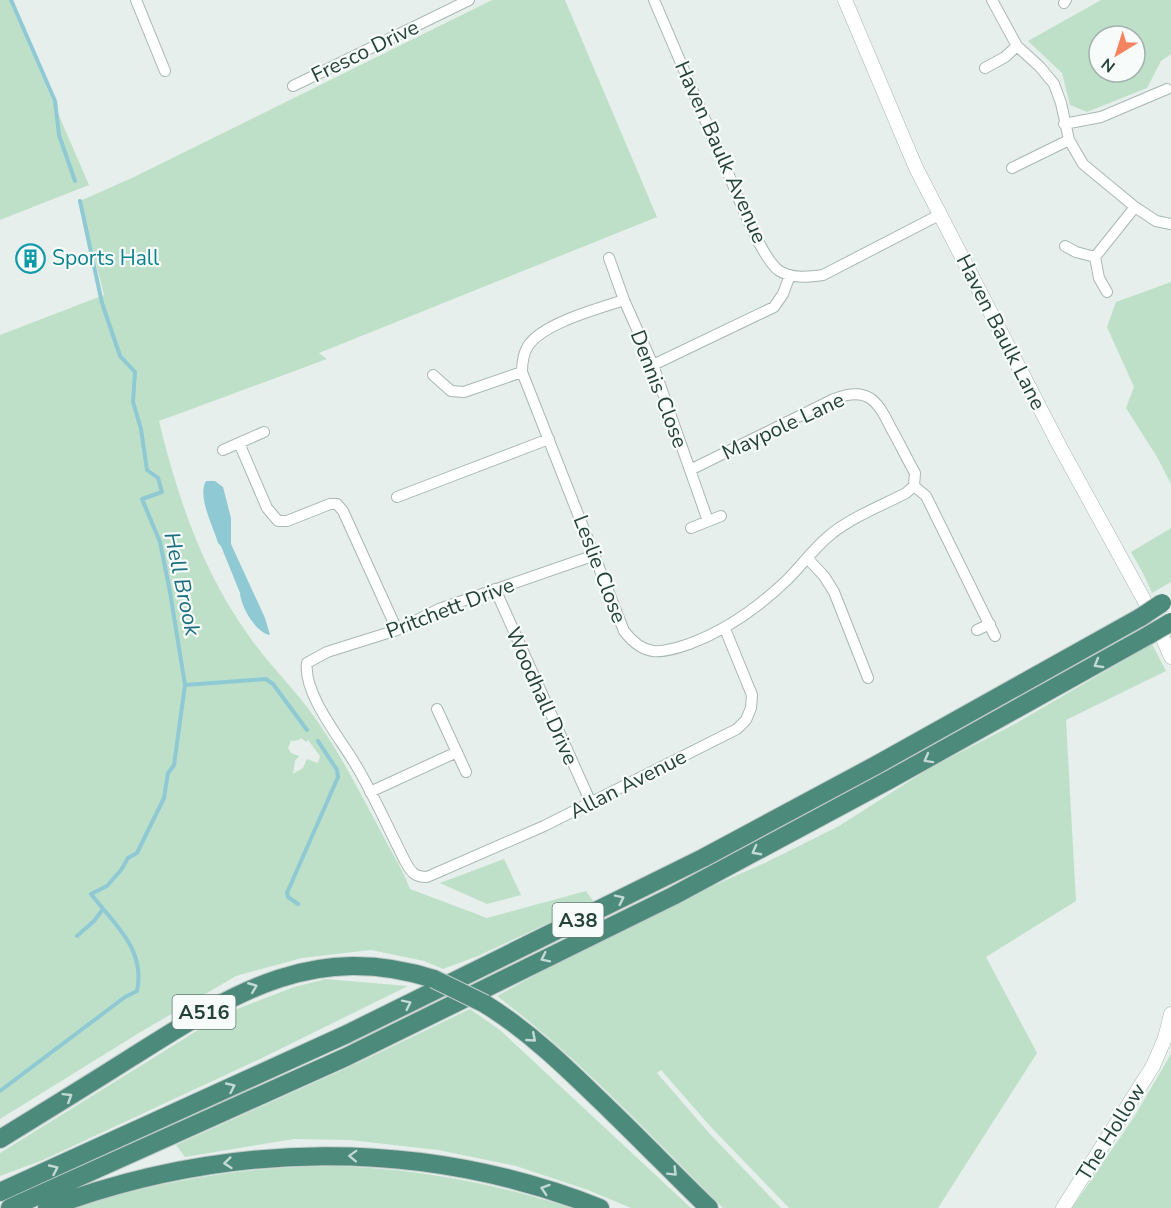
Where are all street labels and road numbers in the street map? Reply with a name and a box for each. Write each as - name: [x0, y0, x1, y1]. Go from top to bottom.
- street label: Fresco Drive: [307, 13, 423, 89]
- street label: Haven Baulk Avenue: [668, 56, 774, 248]
- street label: Haven Baulk Lane: [950, 249, 1052, 415]
- street label: Dennis Close: [624, 326, 694, 452]
- street label: Maypole Lane: [717, 385, 849, 467]
- street label: Leslie Close: [567, 511, 633, 627]
- street label: Pritchett Drive: [382, 571, 518, 645]
- street label: Woodhall Drive: [499, 623, 585, 769]
- street label: Allan Avenue: [565, 743, 691, 825]
- road number: A38: [552, 903, 604, 937]
- road number: A516: [172, 995, 236, 1029]
- street label: The Hollow: [1070, 1078, 1152, 1186]

